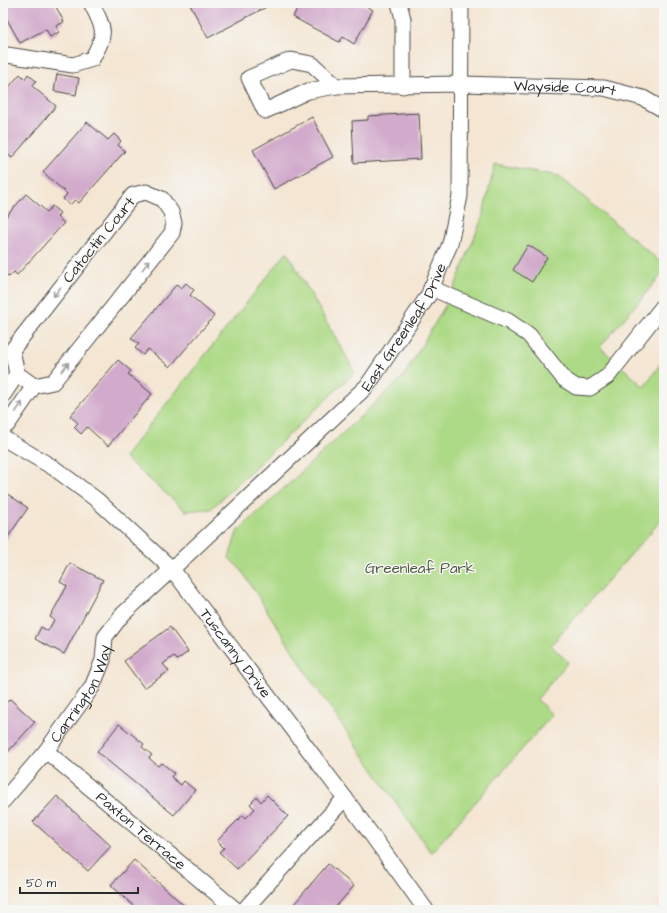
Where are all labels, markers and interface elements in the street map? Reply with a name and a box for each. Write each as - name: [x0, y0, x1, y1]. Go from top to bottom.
- street label: Wayside Court: [513, 75, 618, 101]
- street label: Catoctin Court: [58, 193, 140, 287]
- one-way arrow: [142, 259, 151, 270]
- street label: East Greenleaf Drive: [356, 260, 451, 395]
- one-way arrow: [52, 287, 61, 298]
- one-way arrow: [61, 361, 70, 372]
- one-way arrow: [15, 402, 23, 413]
- park label: Greenleaf Park: [365, 558, 475, 579]
- street label: Tuscanny Drive: [195, 604, 276, 702]
- street label: Carrington Way: [45, 644, 116, 747]
- street label: Paxton Terrace: [92, 787, 191, 874]
- scale bar: [20, 869, 138, 895]
- text: 50 m: [26, 875, 57, 892]

